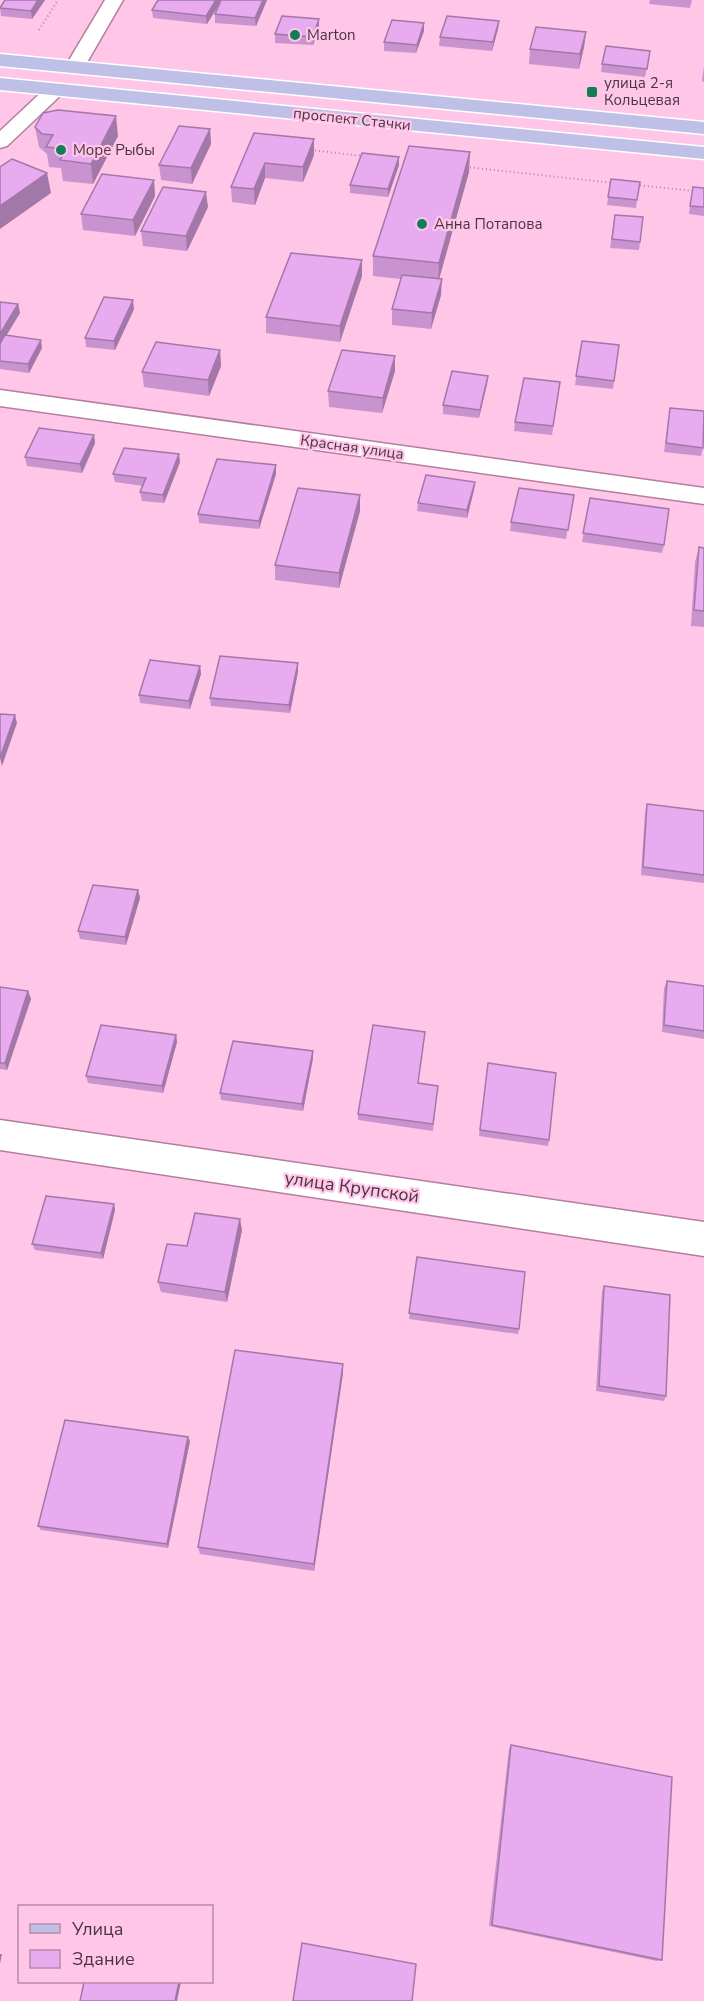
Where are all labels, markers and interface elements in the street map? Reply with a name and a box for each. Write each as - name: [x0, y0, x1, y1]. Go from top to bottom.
- place label: Marton: [307, 25, 356, 45]
- marker: Marton: [288, 28, 302, 42]
- place label: улица 2-я Кольцевая: [604, 73, 680, 110]
- marker: улица 2-я Кольцевая: [585, 85, 599, 99]
- street label: проспект Стачки: [292, 103, 412, 135]
- place label: Море Рыбы: [73, 140, 155, 160]
- marker: Море Рыбы: [54, 143, 68, 157]
- place label: Анна Потапова: [434, 214, 543, 234]
- marker: Анна Потапова: [415, 217, 429, 231]
- street label: Красная улица: [299, 430, 405, 464]
- street label: улица Крупской: [283, 1166, 421, 1208]
- legend: [18, 1905, 213, 1983]
- text: Улица: [71, 1917, 123, 1941]
- text: Здание: [72, 1947, 135, 1971]

